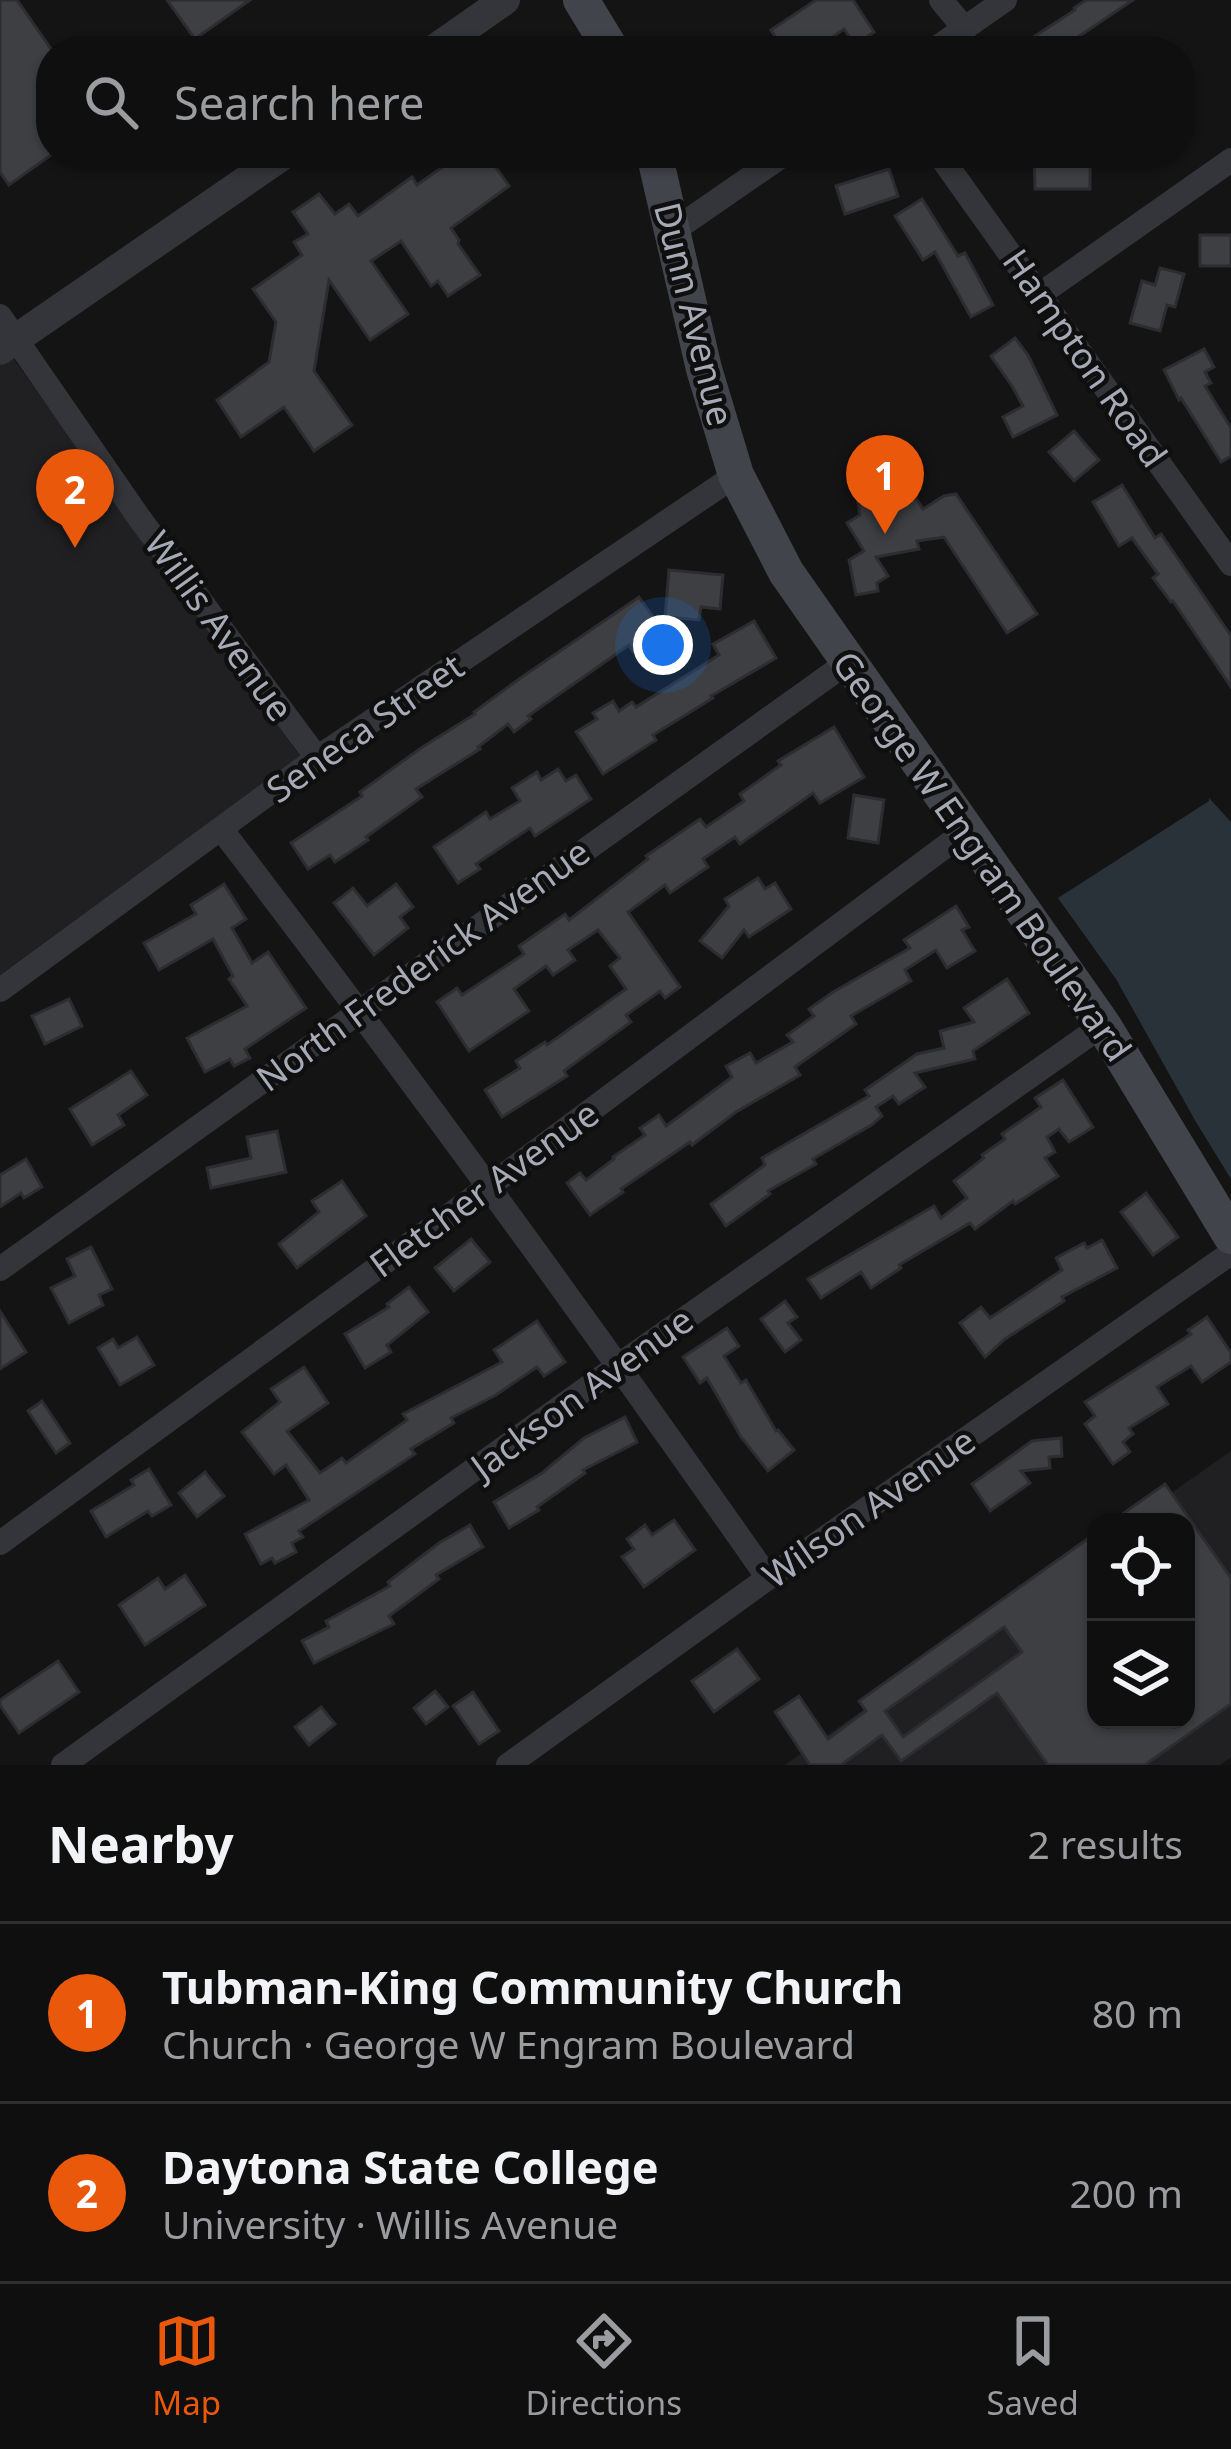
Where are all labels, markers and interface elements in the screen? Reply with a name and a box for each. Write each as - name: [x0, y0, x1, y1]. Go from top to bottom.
- search box: [36, 36, 1195, 168]
- icon: search: [78, 69, 144, 135]
- text: Search here: [174, 72, 424, 133]
- street label: Dunn Avenue: [643, 197, 746, 431]
- street label: Hampton Road: [992, 239, 1179, 476]
- pin: 1: [846, 435, 924, 534]
- pin: 2: [36, 449, 114, 548]
- street label: Willis Avenue: [134, 521, 305, 731]
- your location: [633, 615, 693, 675]
- street label: George W Engram Boulevard: [822, 641, 1143, 1071]
- street label: Seneca Street: [256, 642, 473, 814]
- street label: North Frederick Avenue: [246, 827, 599, 1102]
- street label: Fletcher Avenue: [359, 1089, 608, 1288]
- street label: Jackson Avenue: [458, 1295, 703, 1492]
- street label: Wilson Avenue: [753, 1416, 985, 1599]
- map controls: [1087, 1513, 1195, 1729]
- button: locate: [1087, 1513, 1195, 1621]
- button: layers: [1087, 1621, 1195, 1729]
- text: Nearby: [48, 1808, 234, 1878]
- text: 2 results: [1028, 1817, 1183, 1870]
- text: Tubman-King Community Church: [162, 1956, 903, 2017]
- text: 1: [76, 1986, 98, 2039]
- text: 80 m: [1092, 1986, 1183, 2039]
- text: Church · George W Engram Boulevard: [162, 2017, 855, 2070]
- text: Daytona State College: [162, 2136, 659, 2197]
- text: 2: [76, 2166, 98, 2219]
- text: 200 m: [1069, 2166, 1183, 2219]
- text: University · Willis Avenue: [162, 2197, 618, 2250]
- tab: Map: [152, 2308, 221, 2425]
- tab: Directions: [525, 2308, 682, 2425]
- tab: Saved: [986, 2308, 1079, 2425]

